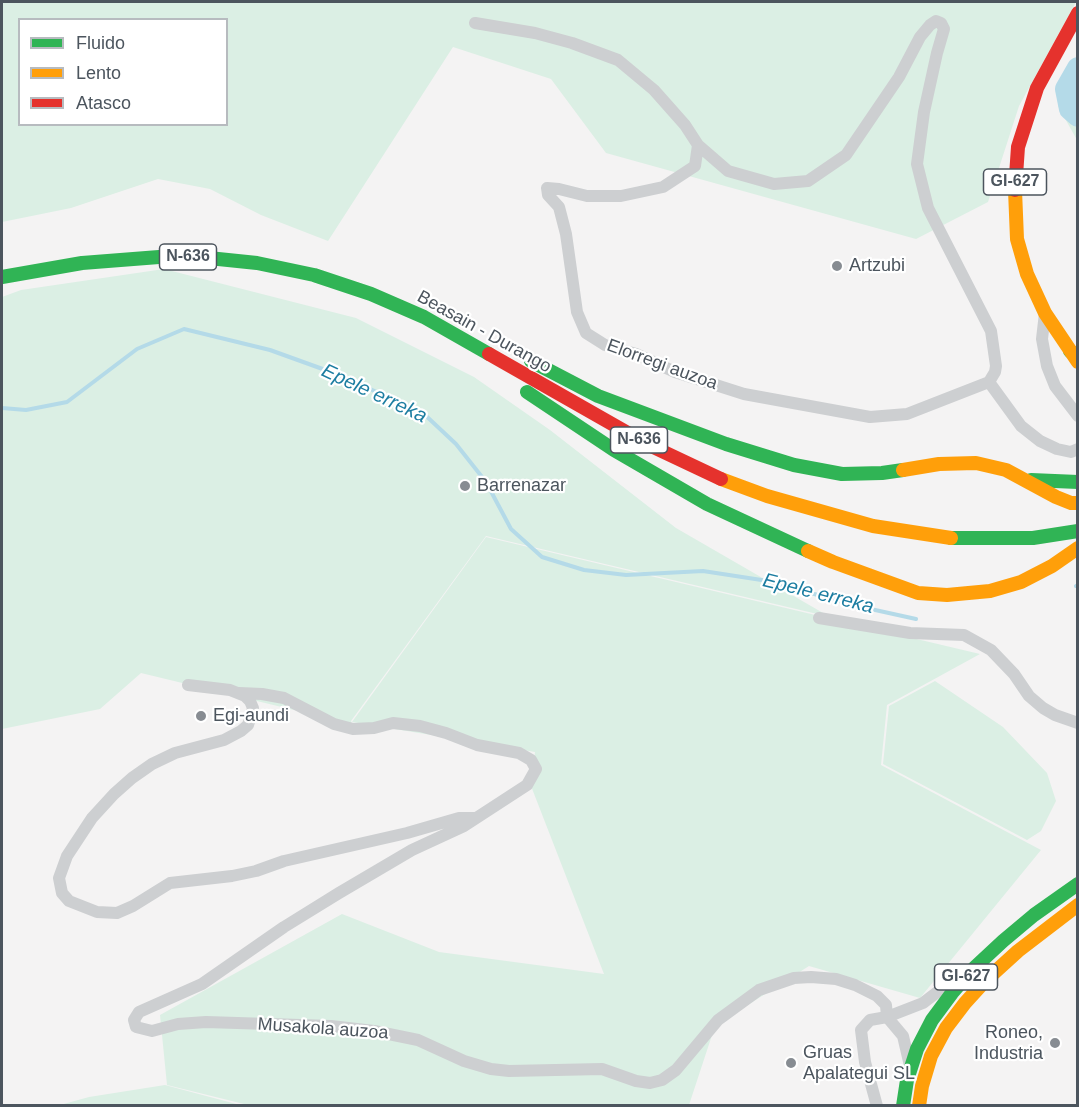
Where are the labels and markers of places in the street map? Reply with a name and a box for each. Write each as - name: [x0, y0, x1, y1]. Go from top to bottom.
- place label: Artzubi: [849, 255, 905, 277]
- marker: Artzubi: [830, 259, 844, 273]
- place label: Barrenazar: [477, 475, 566, 497]
- marker: Barrenazar: [458, 479, 472, 493]
- place label: Egi-aundi: [213, 705, 289, 727]
- marker: Egi-aundi: [194, 709, 208, 723]
- place label: Roneo, Industria: [974, 1022, 1043, 1064]
- marker: Roneo, Industria: [1048, 1036, 1062, 1050]
- place label: Gruas Apalategui SL: [803, 1042, 915, 1084]
- marker: Gruas Apalategui SL: [784, 1056, 798, 1070]

